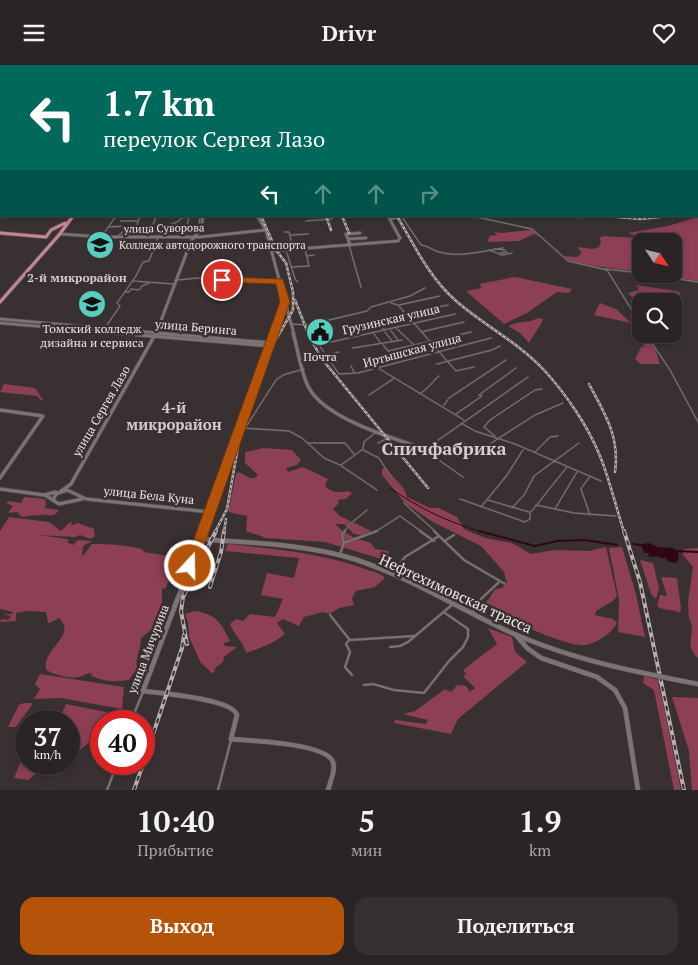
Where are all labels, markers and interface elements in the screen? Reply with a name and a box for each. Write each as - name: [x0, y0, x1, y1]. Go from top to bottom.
- text: Drivr: [322, 18, 376, 47]
- icon: menu: [20, 19, 48, 47]
- icon: heart: [650, 19, 678, 47]
- text: 1.7 km: [103, 80, 215, 126]
- icon: left: [20, 85, 85, 150]
- text: переулок Сергея Лазо: [103, 124, 325, 153]
- icon: left: [256, 180, 284, 208]
- icon: ahead: [309, 180, 337, 208]
- icon: ahead: [362, 180, 390, 208]
- icon: right: [415, 180, 443, 208]
- street label: улица Суворова: [122, 220, 205, 236]
- school or university icon: Колледж автодорожного транспорта: [85, 230, 115, 260]
- north arrow: [632, 233, 682, 283]
- map controls: [632, 233, 682, 343]
- place label: Колледж автодорожного транспорта: [119, 238, 306, 252]
- pin: [201, 259, 243, 301]
- icon: arrive: [208, 266, 236, 294]
- district label: 2-й микрорайон: [27, 270, 127, 285]
- school or university icon: Томский колледж дизайна и сервиса: [77, 289, 107, 319]
- button: search: [632, 293, 682, 343]
- street label: Грузинская улица: [341, 301, 441, 337]
- street label: улица Беринга: [154, 316, 237, 338]
- public building icon: Почта: [305, 317, 335, 347]
- place label: Томский колледж дизайна и сервиса: [40, 321, 144, 350]
- street label: Иртышская улица: [361, 330, 463, 370]
- place label: Почта: [303, 349, 337, 364]
- street label: улица Сергея Лазо: [68, 362, 133, 460]
- district label: 4-й микрорайон: [126, 397, 222, 434]
- district label: Спичфабрика: [381, 436, 507, 460]
- street label: улица Бела Куна: [102, 483, 195, 507]
- position arrow: [163, 539, 215, 591]
- street label: Нефтехимовская трасса: [376, 549, 536, 637]
- street label: улица Мичурина: [124, 602, 172, 697]
- speed limit sign: 40: [90, 710, 155, 775]
- text: 37: [33, 720, 62, 753]
- text: km/h: [34, 747, 61, 762]
- text: 10:40: [136, 801, 215, 841]
- text: 5: [358, 801, 375, 841]
- text: 1.9: [519, 801, 562, 841]
- text: Прибытие: [137, 839, 214, 861]
- text: мин: [351, 839, 382, 861]
- text: km: [529, 839, 551, 861]
- button: Выход: [20, 897, 344, 955]
- button: Поделиться: [354, 897, 678, 955]

